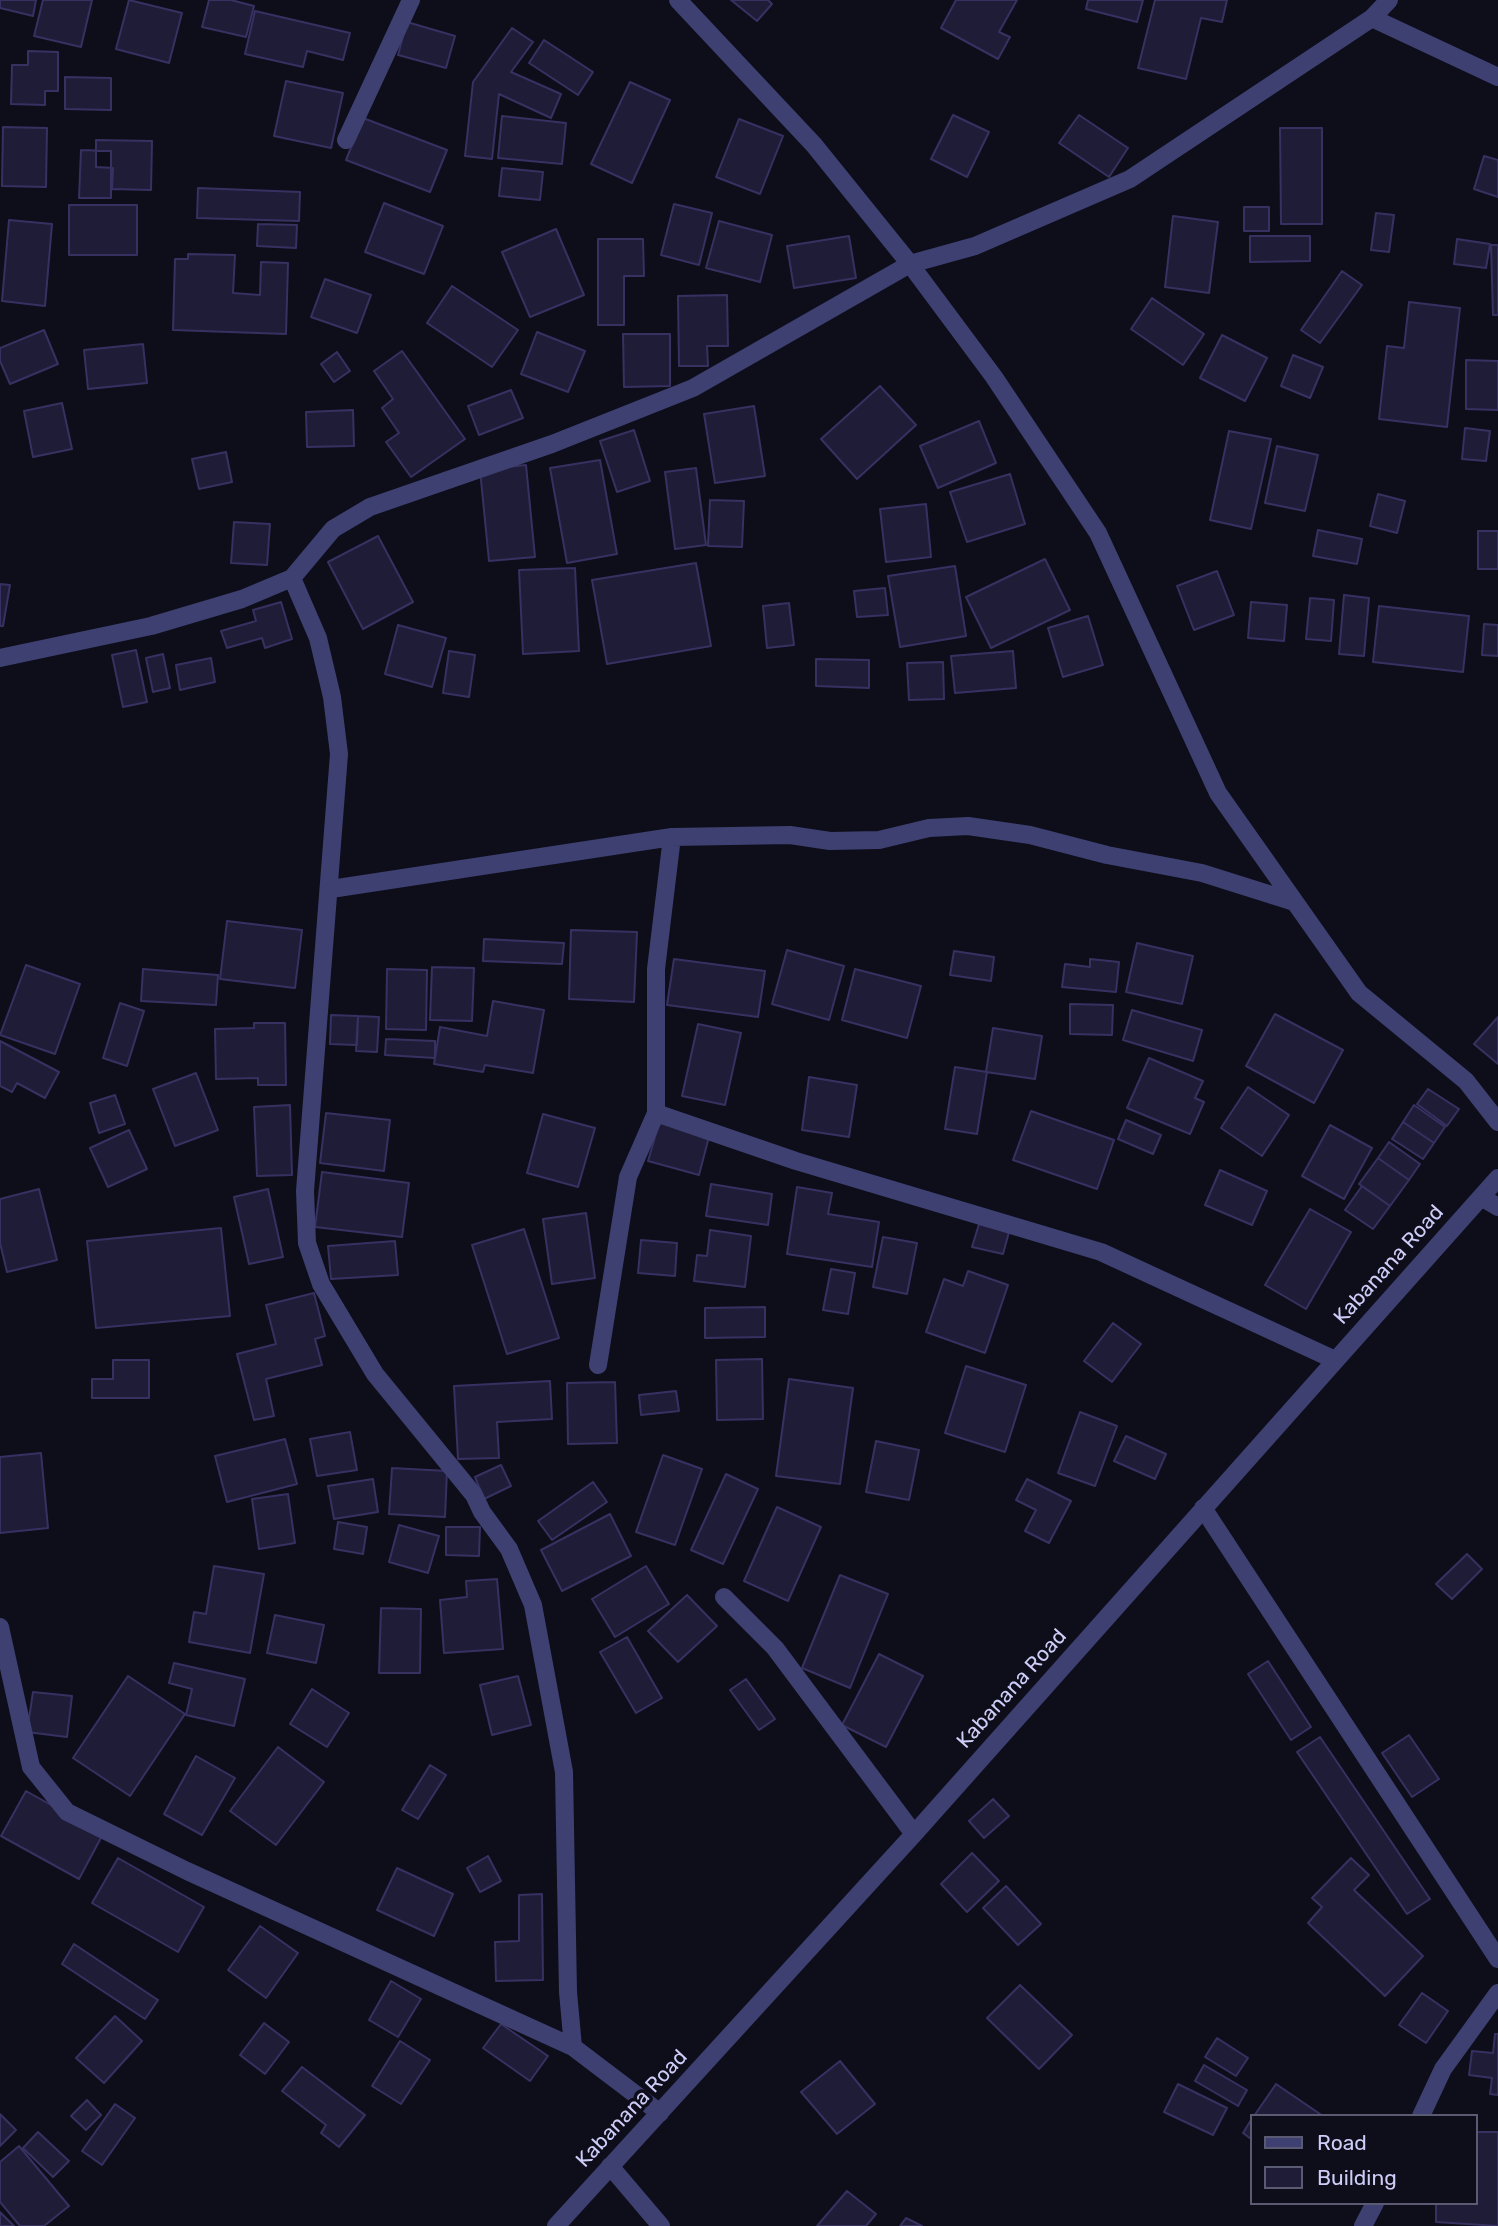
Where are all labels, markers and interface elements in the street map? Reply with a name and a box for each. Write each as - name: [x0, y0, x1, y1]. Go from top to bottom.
- street label: Kabanana Road: [1329, 1200, 1449, 1330]
- street label: Kabanana Road: [952, 1624, 1072, 1754]
- street label: Kabanana Road: [571, 2045, 693, 2173]
- legend: [1250, 2114, 1477, 2205]
- text: Road: [1317, 2130, 1367, 2155]
- text: Building: [1317, 2165, 1397, 2190]

